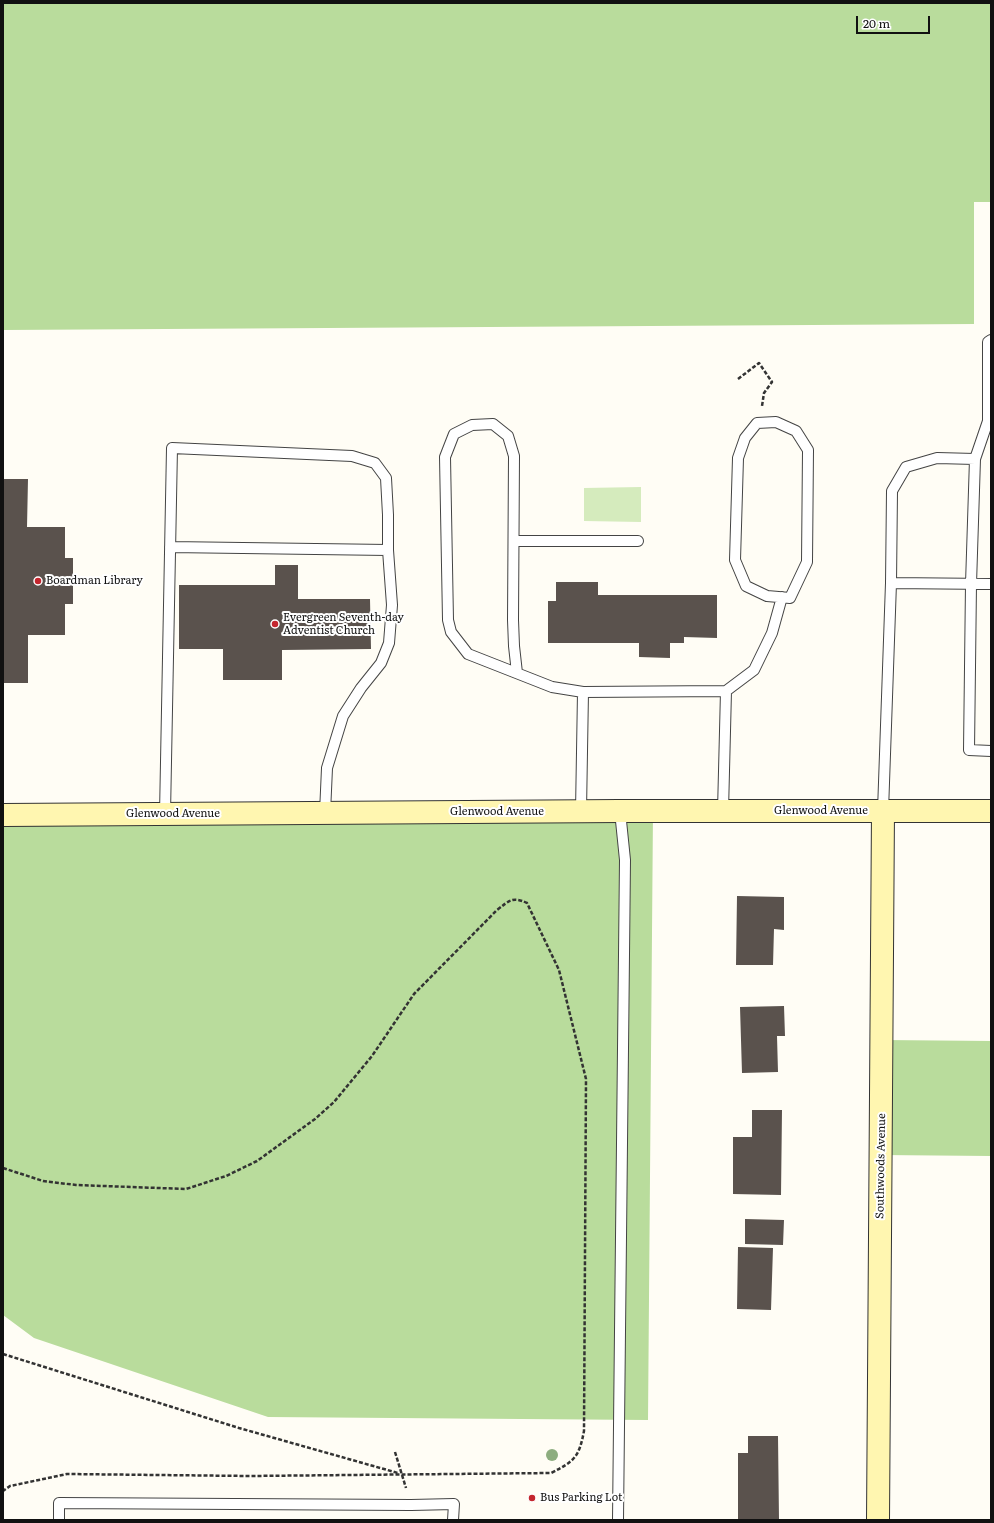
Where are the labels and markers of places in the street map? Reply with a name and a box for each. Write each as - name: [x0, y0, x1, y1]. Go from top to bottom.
- place label: Boardman Library: [46, 574, 143, 588]
- marker: Boardman Library: [33, 576, 43, 586]
- place label: Evergreen Seventh-day Adventist Church: [283, 611, 404, 637]
- marker: Evergreen Seventh-day Adventist Church: [270, 619, 280, 629]
- place label: Bus Parking Lot: [540, 1491, 623, 1505]
- marker: Bus Parking Lot: [527, 1493, 537, 1503]

